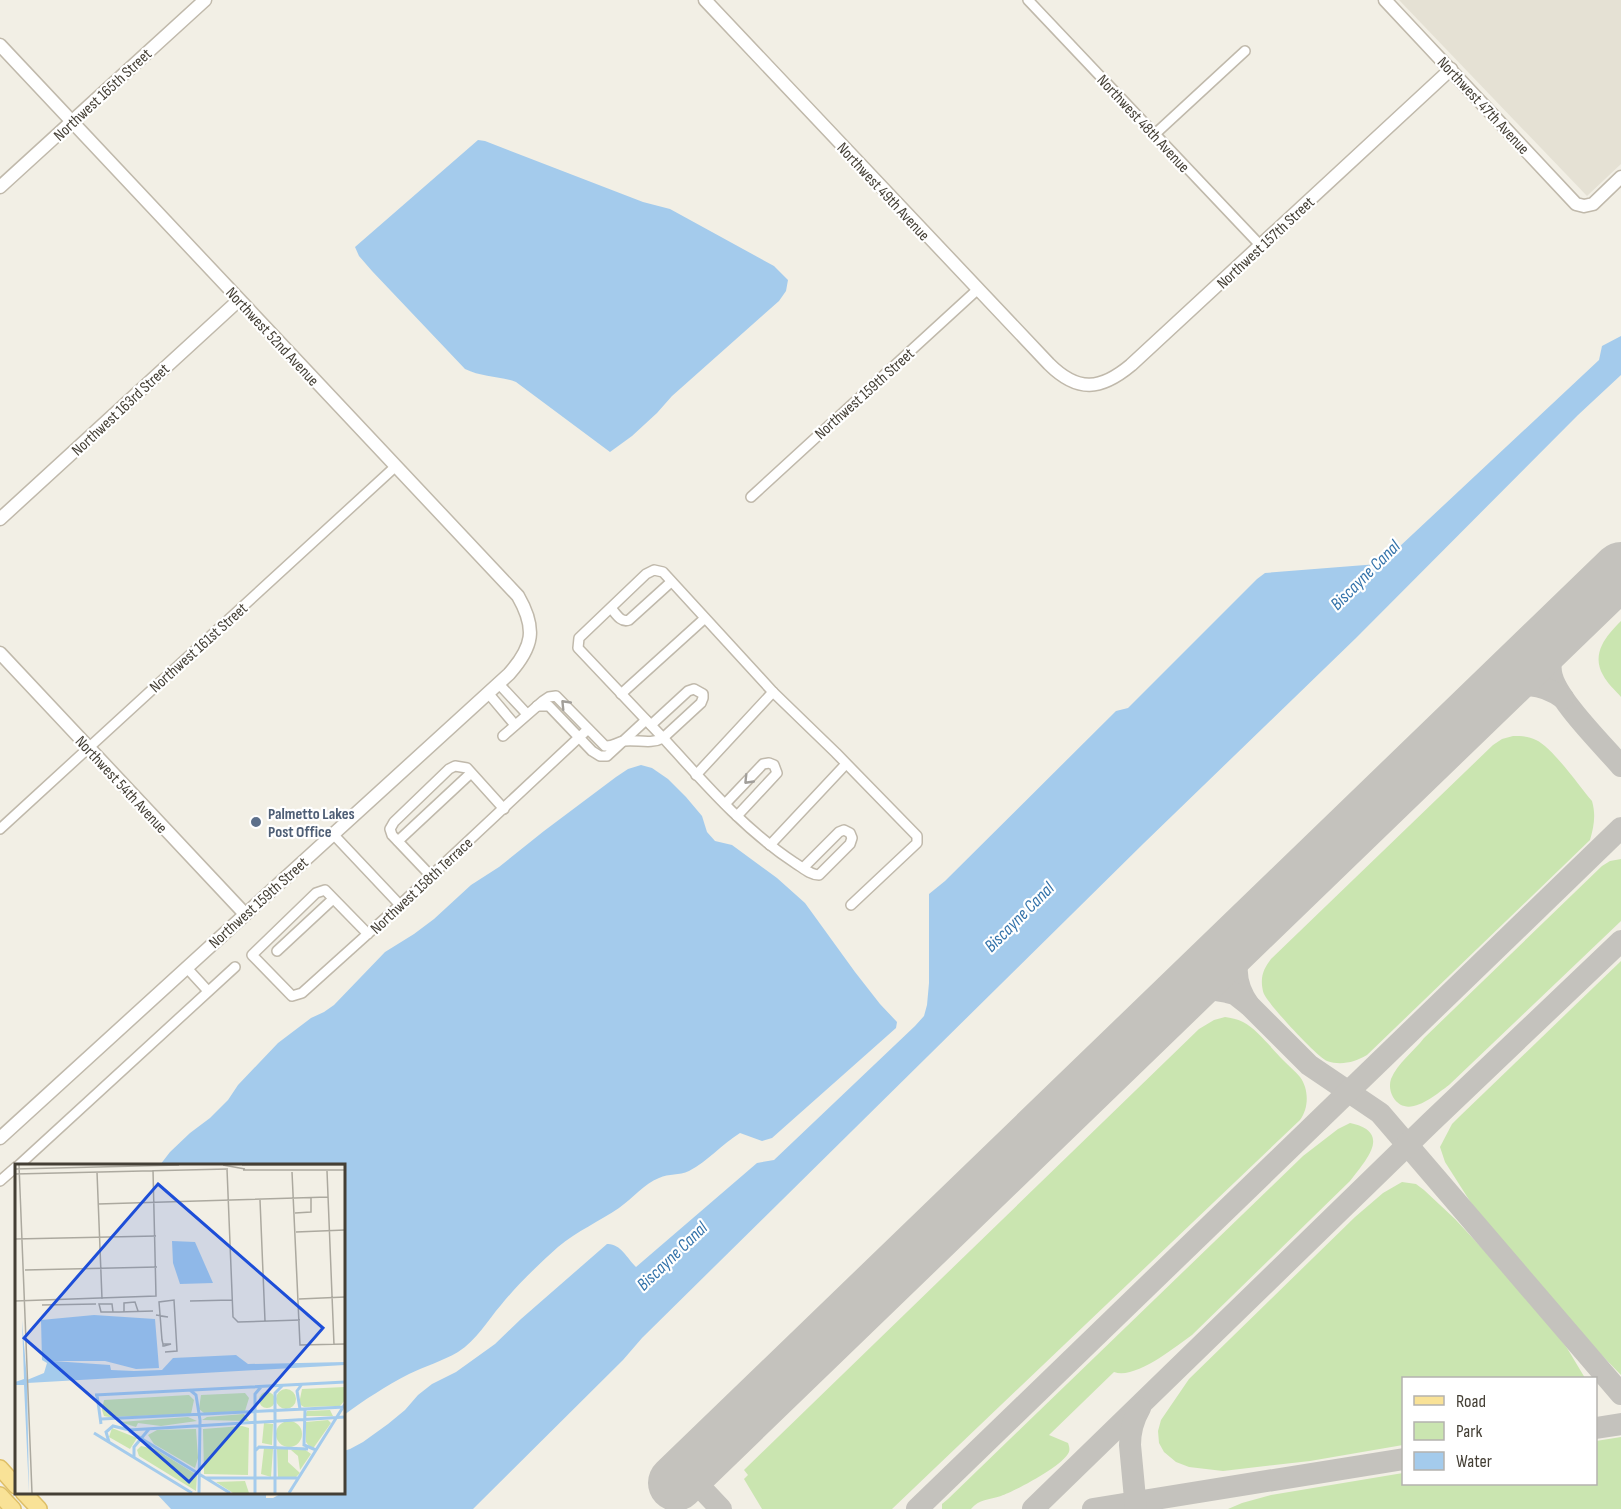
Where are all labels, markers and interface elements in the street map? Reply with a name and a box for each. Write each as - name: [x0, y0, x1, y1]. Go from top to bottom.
- street label: Northwest 165th Street: [50, 45, 156, 145]
- street label: Northwest 47th Avenue: [1433, 53, 1533, 159]
- street label: Northwest 48th Avenue: [1093, 71, 1193, 177]
- street label: Northwest 49th Avenue: [833, 139, 933, 245]
- street label: Northwest 157th Street: [1213, 193, 1319, 293]
- street label: Northwest 52nd Avenue: [221, 284, 323, 390]
- street label: Northwest 159th Street: [811, 344, 919, 444]
- street label: Northwest 163rd Street: [68, 360, 174, 460]
- water label: Biscayne Canal: [1326, 536, 1405, 615]
- street label: Northwest 161st Street: [146, 599, 252, 697]
- one-way arrow: [562, 701, 573, 712]
- street label: Northwest 54th Avenue: [71, 732, 171, 838]
- one-way arrow: [744, 773, 755, 783]
- place label: Palmetto Lakes Post Office: [268, 805, 355, 842]
- marker: Palmetto Lakes Post Office: [249, 815, 263, 829]
- street label: Northwest 158th Terrace: [367, 834, 477, 938]
- street label: Northwest 159th Street: [205, 853, 313, 953]
- water label: Biscayne Canal: [980, 878, 1059, 957]
- inset map: [15, 1164, 345, 1494]
- water label: Biscayne Canal: [633, 1217, 712, 1295]
- legend: [1402, 1377, 1597, 1485]
- text: Road: [1456, 1391, 1486, 1412]
- text: Park: [1456, 1421, 1482, 1442]
- text: Water: [1456, 1451, 1492, 1472]

